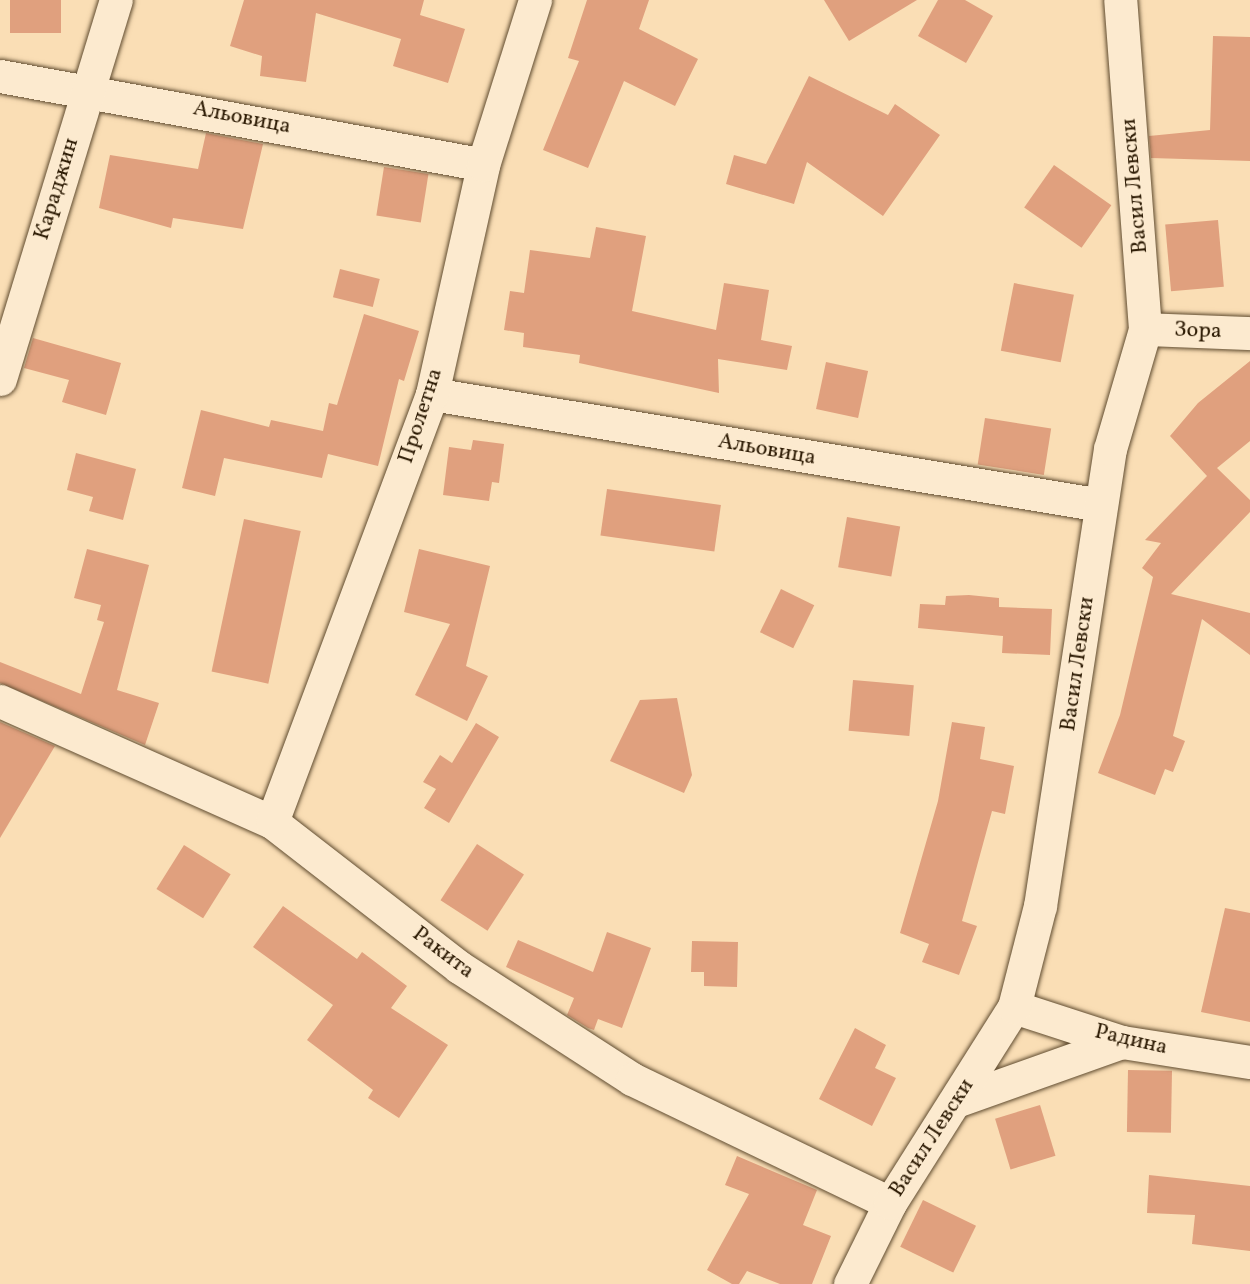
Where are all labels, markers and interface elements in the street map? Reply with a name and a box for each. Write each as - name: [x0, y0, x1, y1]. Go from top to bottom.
- street label: Альовица: [191, 96, 293, 140]
- street label: Васил Левски: [1116, 117, 1154, 255]
- street label: Караджин: [29, 135, 85, 243]
- street label: Зора: [1174, 317, 1222, 345]
- street label: Пролетна: [393, 365, 449, 467]
- street label: Альовица: [716, 428, 818, 472]
- street label: Васил Левски: [1055, 595, 1101, 733]
- street label: Ракита: [407, 921, 479, 985]
- street label: Радина: [1092, 1019, 1170, 1061]
- street label: Васил Левски: [884, 1074, 980, 1202]

